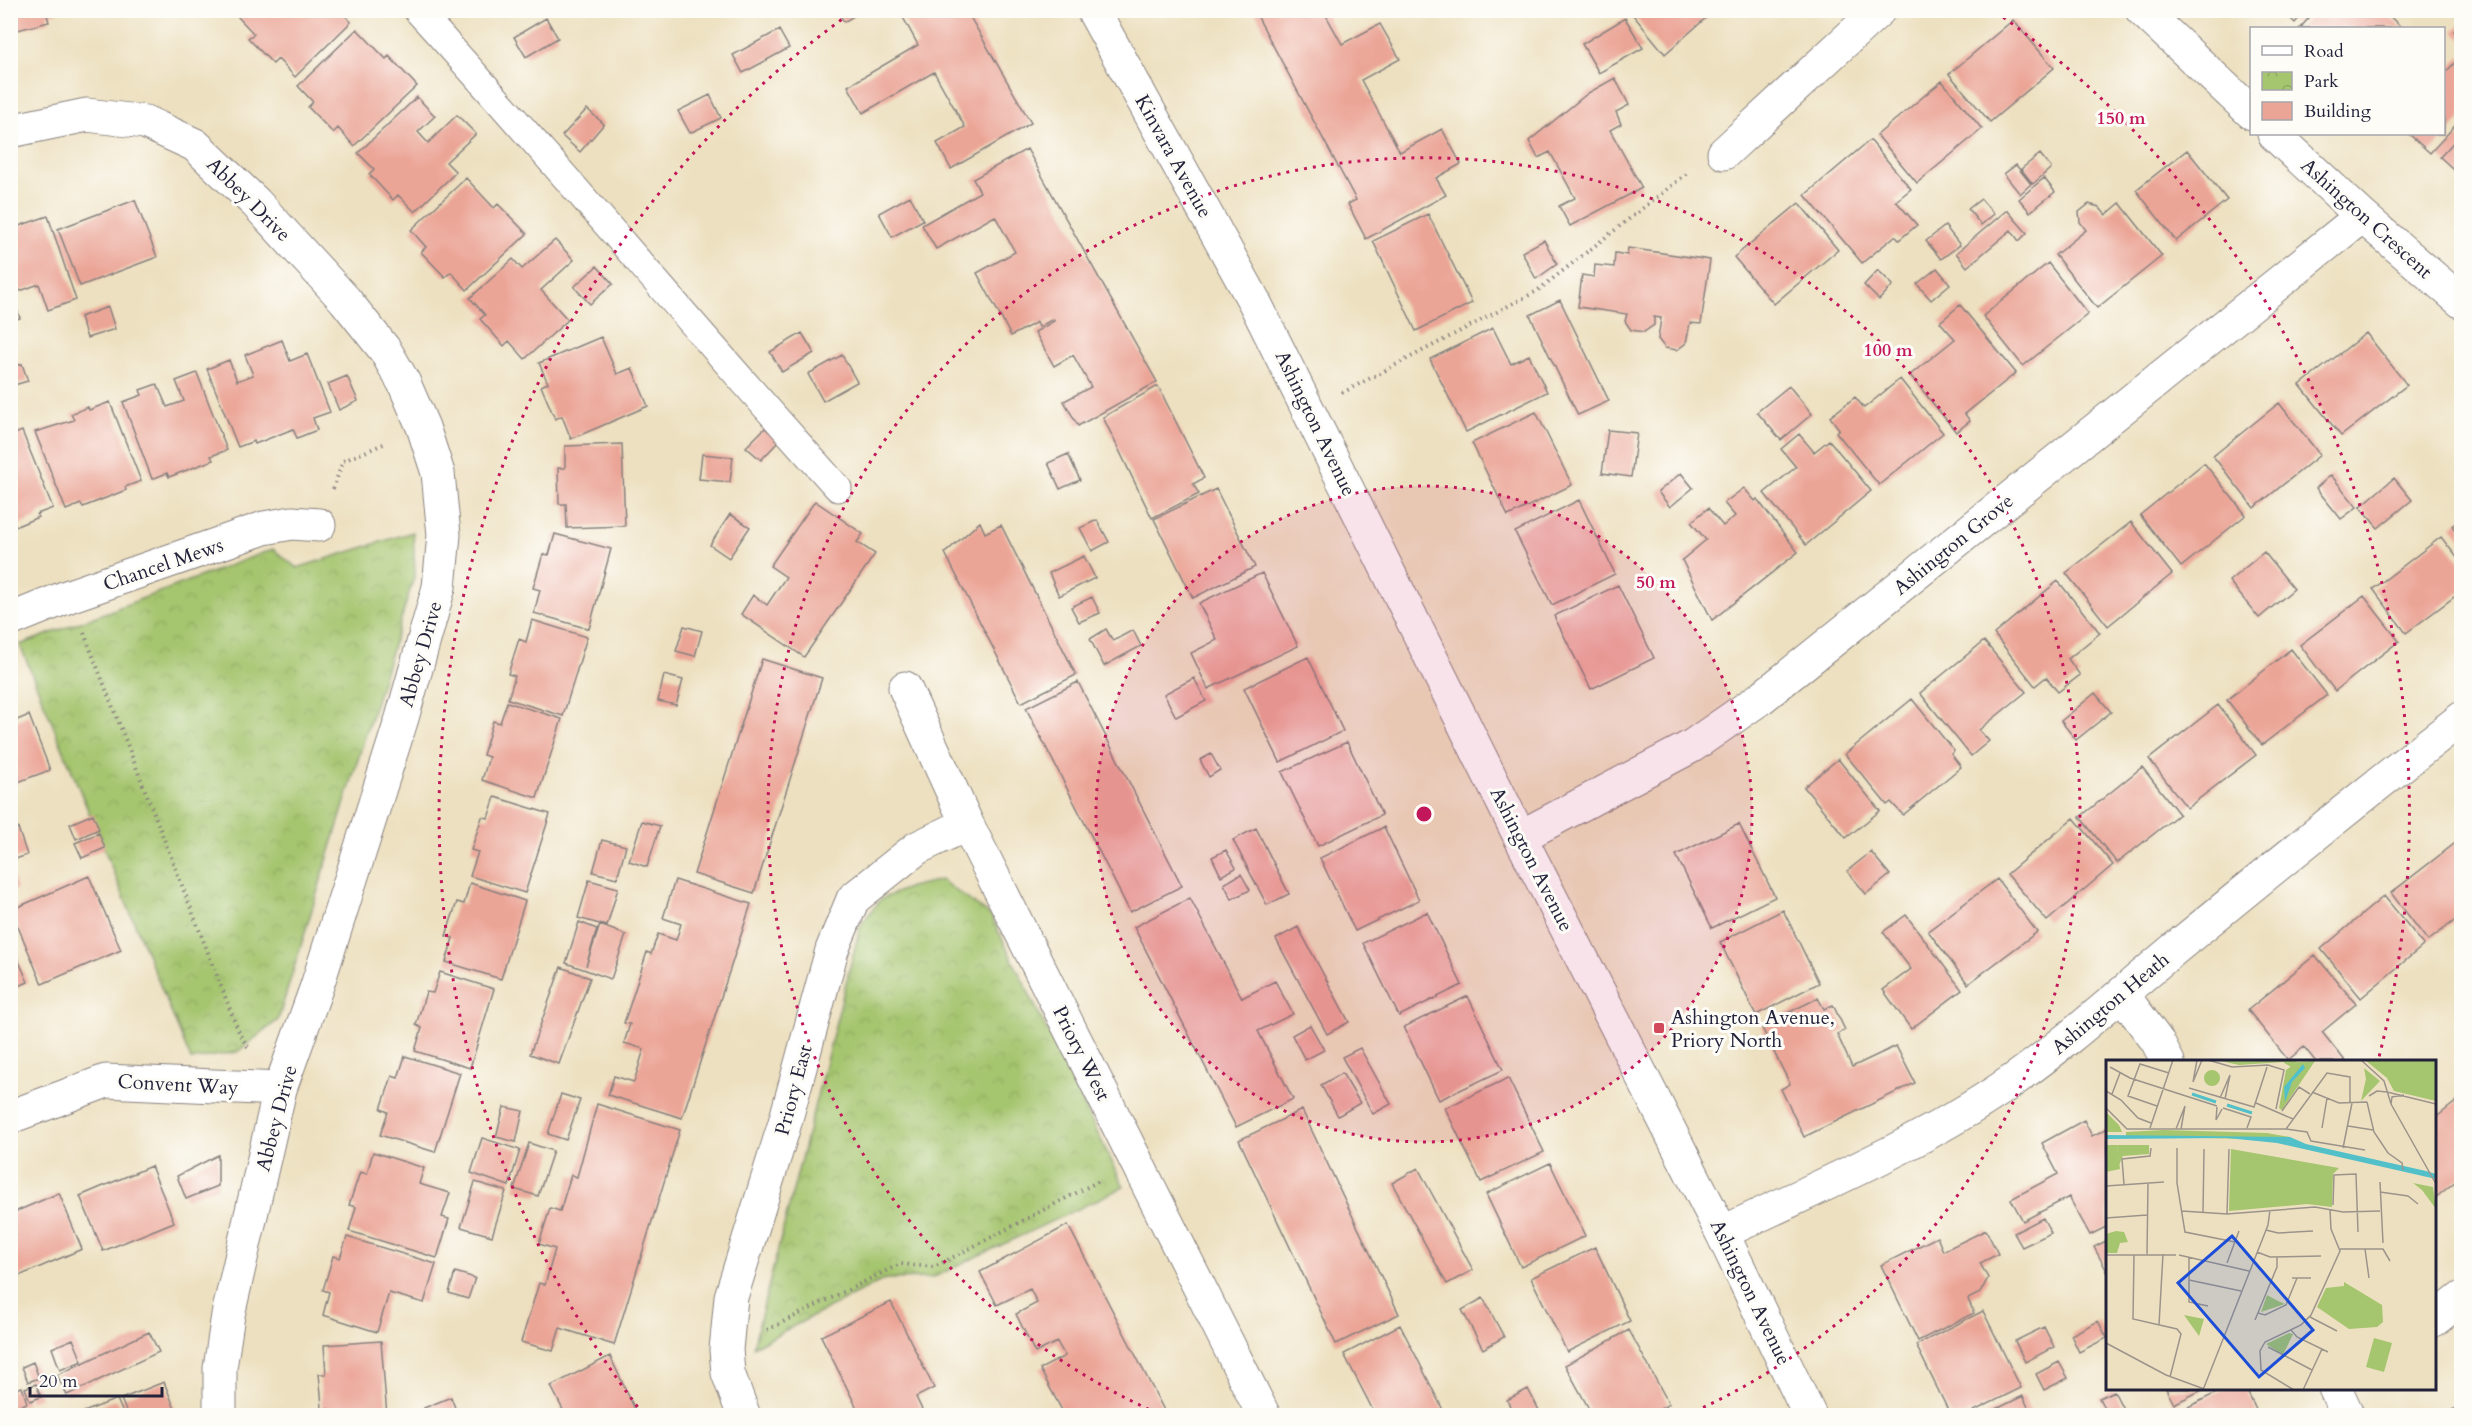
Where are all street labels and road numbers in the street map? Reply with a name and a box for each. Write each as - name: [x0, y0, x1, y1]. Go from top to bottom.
- street label: Kinvara Avenue: [1129, 90, 1219, 223]
- street label: Abbey Drive: [201, 151, 297, 247]
- street label: Ashington Crescent: [2295, 152, 2439, 285]
- street label: Ashington Avenue: [1269, 346, 1362, 501]
- street label: Ashington Grove: [1888, 488, 2019, 601]
- street label: Chancel Mews: [99, 531, 227, 598]
- street label: Abbey Drive: [392, 598, 448, 710]
- street label: Ashington Avenue: [1483, 782, 1580, 936]
- street label: Ashington Heath: [2046, 946, 2175, 1061]
- street label: Priory West: [1046, 1001, 1117, 1106]
- street label: Priory East: [768, 1041, 819, 1138]
- street label: Abbey Drive: [249, 1062, 304, 1174]
- street label: Convent Way: [117, 1068, 240, 1101]
- street label: Ashington Avenue: [1704, 1215, 1797, 1370]

